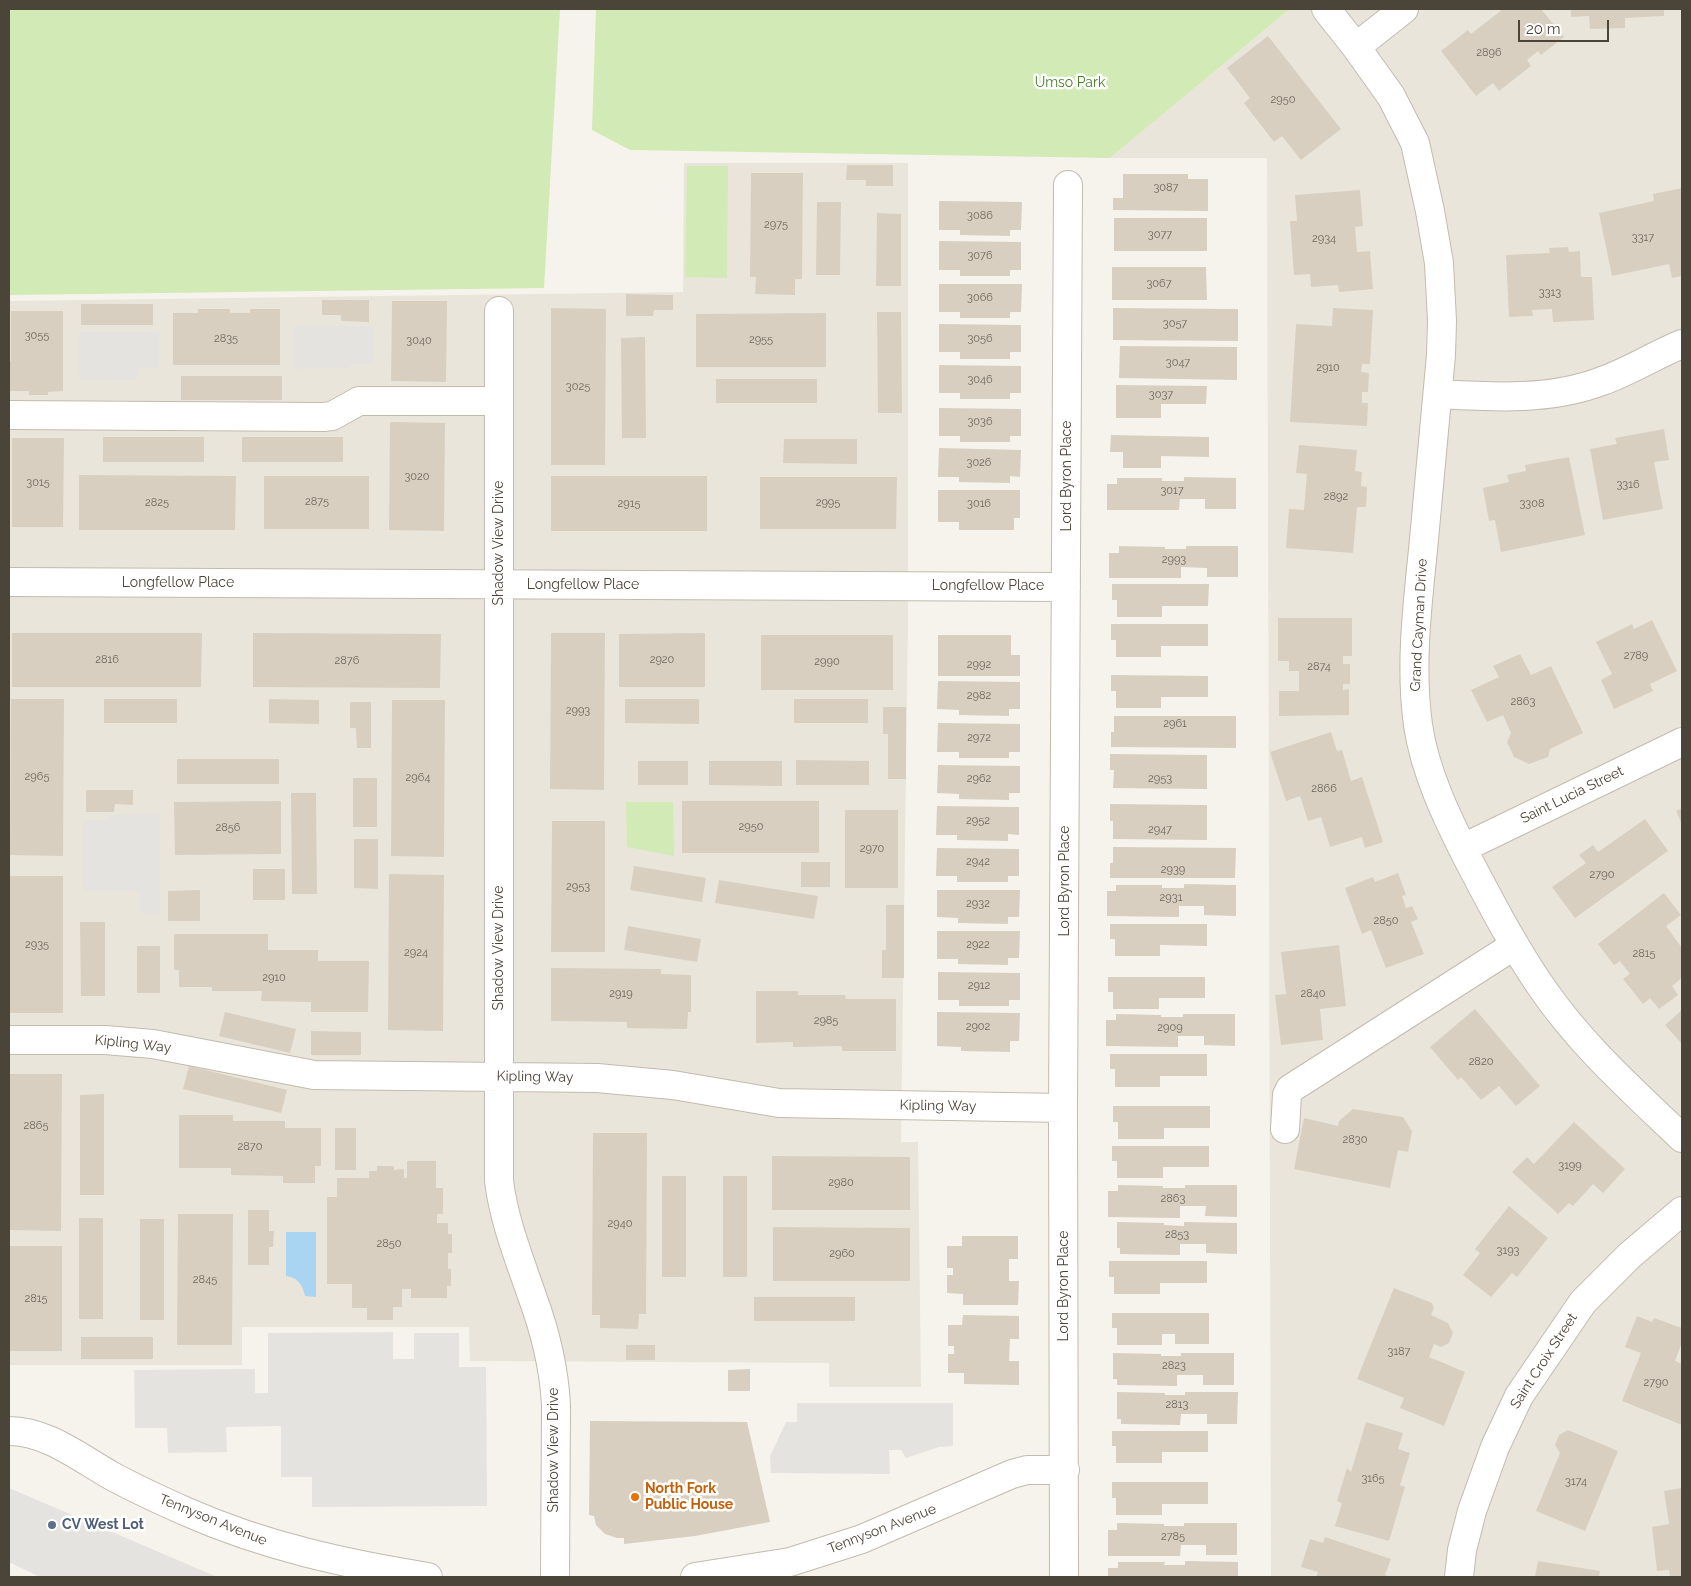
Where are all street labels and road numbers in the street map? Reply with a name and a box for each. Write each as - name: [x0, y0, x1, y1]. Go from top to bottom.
- street label: Lord Byron Place: [1059, 421, 1075, 531]
- street label: Shadow View Drive: [491, 481, 507, 605]
- street label: Grand Cayman Drive: [1407, 558, 1431, 692]
- street label: Longfellow Place: [122, 575, 234, 591]
- street label: Longfellow Place: [527, 577, 639, 593]
- street label: Longfellow Place: [932, 578, 1044, 594]
- street label: Saint Lucia Street: [1518, 763, 1626, 827]
- street label: Lord Byron Place: [1057, 826, 1073, 936]
- street label: Shadow View Drive: [491, 886, 507, 1010]
- street label: Kipling Way: [94, 1032, 172, 1056]
- street label: Kipling Way: [496, 1068, 574, 1086]
- street label: Kipling Way: [899, 1097, 977, 1115]
- street label: Lord Byron Place: [1056, 1231, 1072, 1341]
- street label: Saint Croix Street: [1507, 1310, 1581, 1412]
- street label: Shadow View Drive: [546, 1388, 562, 1512]
- street label: Tennyson Avenue: [157, 1491, 269, 1549]
- street label: Tennyson Avenue: [825, 1501, 939, 1557]

